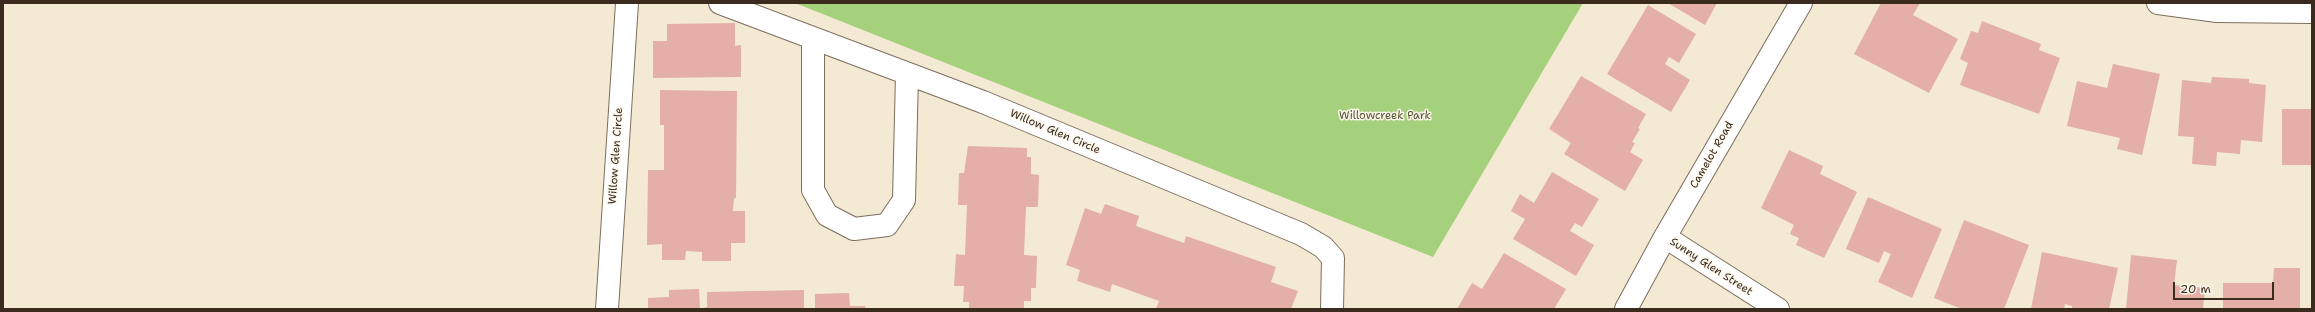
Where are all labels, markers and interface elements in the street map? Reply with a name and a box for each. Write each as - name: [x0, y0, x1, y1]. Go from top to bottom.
- street label: Willow Glen Circle: [606, 107, 626, 205]
- street label: Willow Glen Circle: [1008, 107, 1102, 157]
- park label: Willowcreek Park: [1339, 109, 1431, 123]
- street label: Camelot Road: [1688, 119, 1736, 191]
- street label: Sunny Glen Street: [1667, 235, 1755, 299]
- scale bar: [2175, 274, 2276, 300]
- text: 20 m: [2180, 281, 2211, 297]

